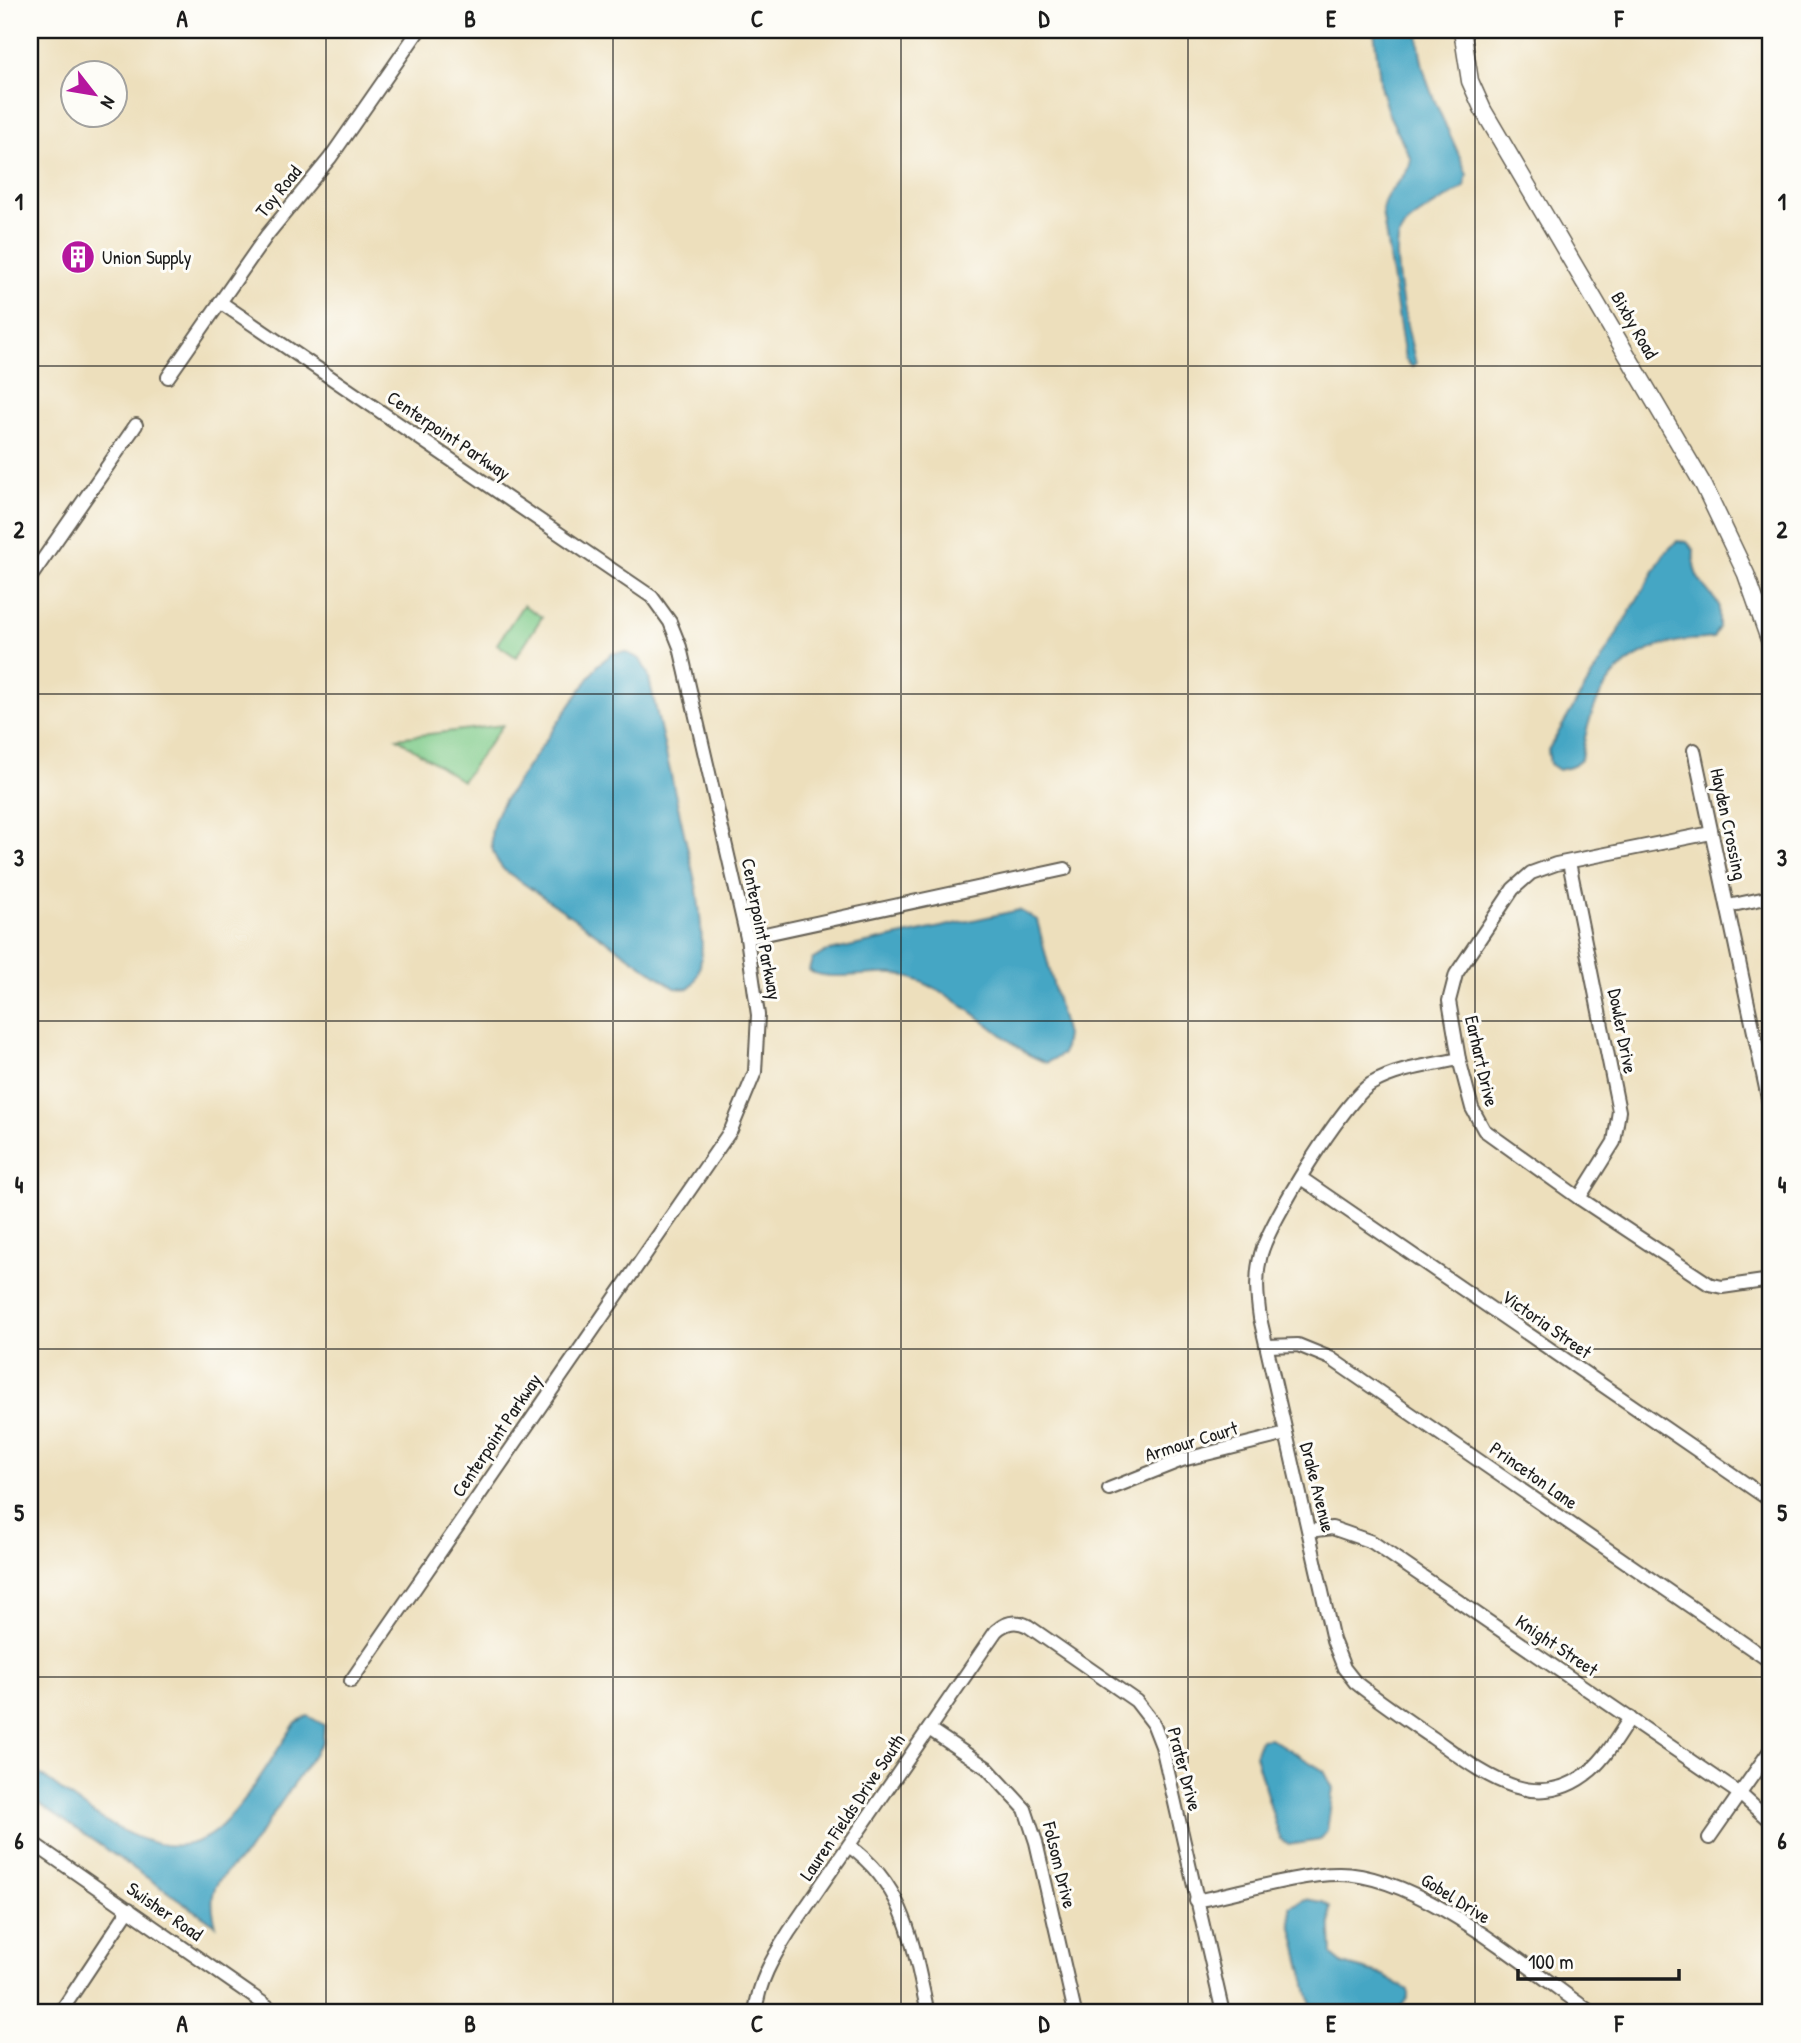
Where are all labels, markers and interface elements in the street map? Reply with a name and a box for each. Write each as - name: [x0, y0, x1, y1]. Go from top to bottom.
- text: A: [176, 3, 188, 34]
- text: B: [464, 3, 476, 34]
- text: C: [751, 3, 763, 34]
- text: D: [1039, 3, 1051, 34]
- text: E: [1326, 3, 1337, 34]
- text: F: [1614, 3, 1625, 34]
- north arrow: [60, 60, 130, 130]
- text: N: [95, 92, 122, 114]
- street label: Toy Road: [249, 159, 307, 223]
- text: 1: [15, 186, 23, 217]
- text: 1: [1778, 186, 1786, 217]
- building icon: Union Supply: [59, 238, 97, 276]
- place label: Union Supply: [102, 244, 192, 270]
- street label: Bixby Road: [1605, 287, 1665, 364]
- street label: Centerpoint Parkway: [382, 384, 516, 486]
- text: 2: [14, 514, 25, 545]
- text: 2: [1777, 514, 1788, 545]
- street label: Hayden Crossing: [1704, 766, 1754, 882]
- text: 3: [14, 842, 24, 873]
- text: 3: [1777, 842, 1787, 873]
- street label: Centerpoint Parkway: [736, 856, 788, 1002]
- street label: Dowler Drive: [1602, 987, 1644, 1076]
- street label: Earhart Drive: [1459, 1013, 1505, 1109]
- text: 4: [15, 1169, 24, 1200]
- text: 4: [1778, 1169, 1787, 1200]
- street label: Victoria Street: [1497, 1283, 1597, 1365]
- street label: Centerpoint Parkway: [445, 1368, 547, 1502]
- street label: Armour Court: [1141, 1414, 1241, 1467]
- street label: Princeton Lane: [1485, 1435, 1584, 1515]
- street label: Drake Avenue: [1294, 1439, 1342, 1535]
- text: 5: [14, 1497, 24, 1528]
- text: 5: [1777, 1497, 1787, 1528]
- street label: Knight Street: [1511, 1608, 1604, 1682]
- street label: Prater Drive: [1161, 1724, 1209, 1814]
- street label: Lauren Fields Drive South: [793, 1729, 911, 1885]
- street label: Folsom Drive: [1037, 1818, 1083, 1911]
- text: 6: [14, 1825, 24, 1856]
- text: 6: [1777, 1825, 1787, 1856]
- street label: Gobel Drive: [1416, 1866, 1496, 1930]
- street label: Swisher Road: [122, 1875, 209, 1947]
- scale bar: [1518, 1938, 1678, 1982]
- text: 100 m: [1528, 1947, 1574, 1976]
- text: A: [176, 2008, 188, 2039]
- text: B: [464, 2008, 476, 2039]
- text: C: [751, 2008, 763, 2039]
- text: D: [1039, 2008, 1051, 2039]
- text: E: [1326, 2008, 1337, 2039]
- text: F: [1614, 2008, 1625, 2039]

